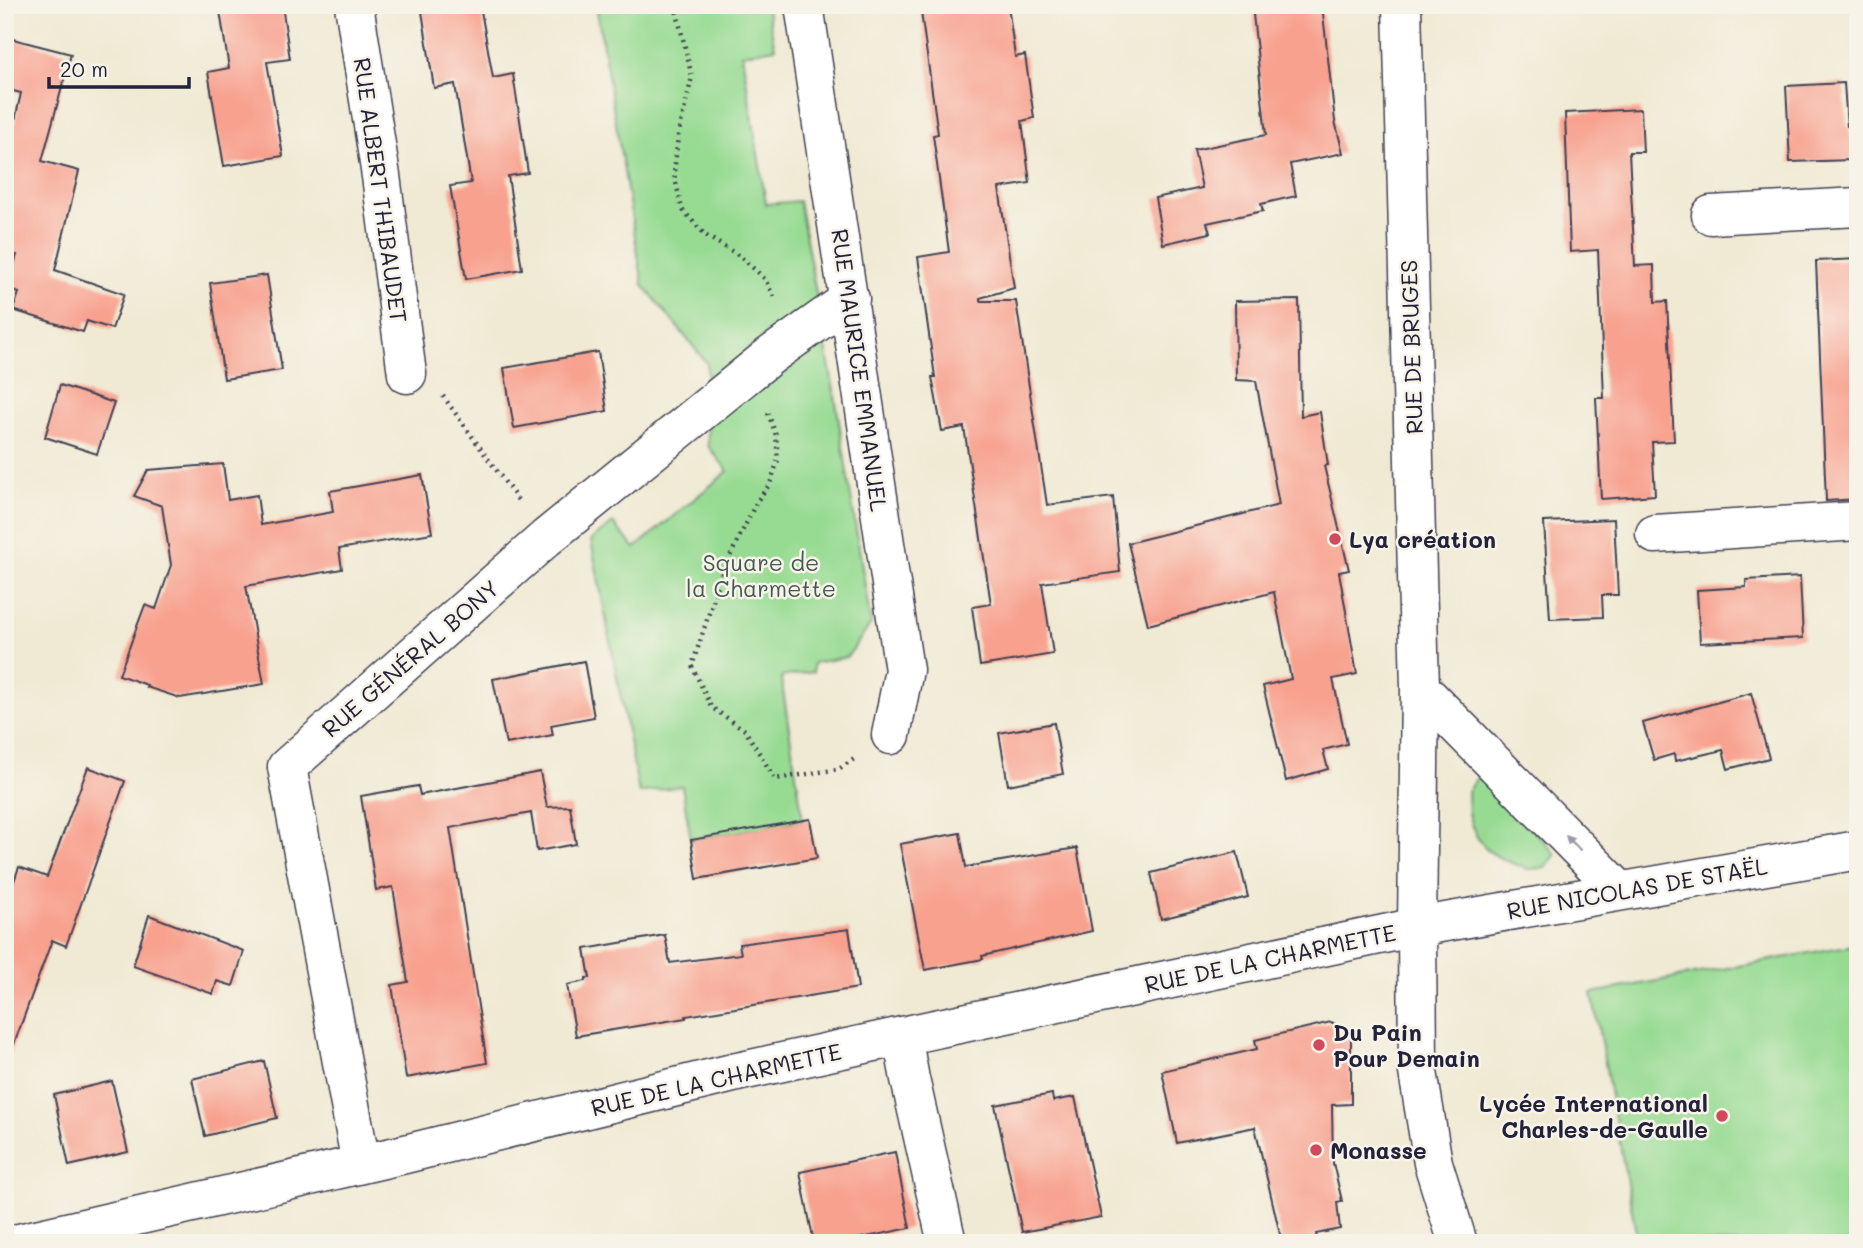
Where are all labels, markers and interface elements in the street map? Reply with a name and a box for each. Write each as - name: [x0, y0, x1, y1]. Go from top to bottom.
- scale bar: [49, 46, 189, 90]
- text: 20 m: [60, 55, 108, 82]
- street label: RUE ALBERT THIBAUDET: [348, 55, 414, 325]
- street label: RUE MAURICE EMMANUEL: [825, 227, 895, 513]
- street label: RUE DE BRUGES: [1393, 259, 1429, 435]
- place label: Lya création: [1349, 524, 1496, 554]
- marker: Lya création: [1327, 531, 1343, 547]
- park label: Square de la Charmette: [686, 547, 836, 603]
- street label: RUE GÉNÉRAL BONY: [315, 573, 505, 743]
- one-way arrow: [1564, 834, 1581, 851]
- street label: RUE NICOLAS DE STAËL: [1504, 850, 1770, 926]
- street label: RUE DE LA CHARMETTE: [1142, 917, 1398, 999]
- place label: Du Pain Pour Demain: [1333, 1017, 1480, 1073]
- street label: RUE DE LA CHARMETTE: [588, 1036, 844, 1122]
- marker: Du Pain Pour Demain: [1311, 1037, 1327, 1053]
- place label: Lycée International Charles-de-Gaulle: [1479, 1088, 1708, 1144]
- marker: Lycée International Charles-de-Gaulle: [1714, 1108, 1730, 1124]
- place label: Monasse: [1330, 1135, 1427, 1165]
- marker: Monasse: [1308, 1142, 1324, 1158]

